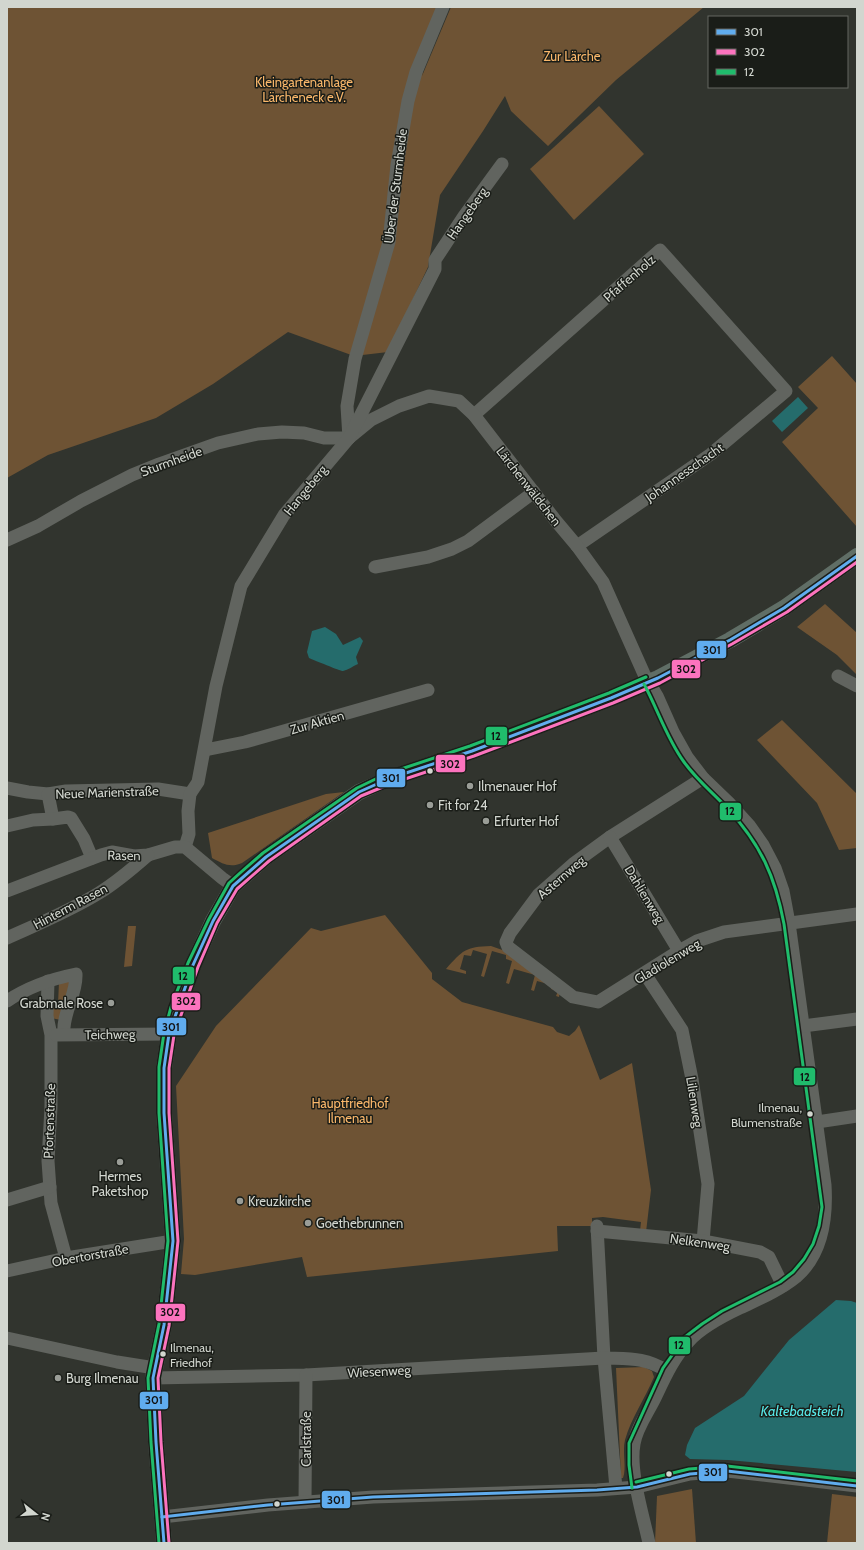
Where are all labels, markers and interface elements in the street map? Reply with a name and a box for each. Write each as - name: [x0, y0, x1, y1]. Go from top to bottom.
- legend: [708, 16, 848, 88]
- text: 301: [744, 24, 763, 39]
- text: 302: [744, 44, 765, 59]
- park label: Zur Lärche: [544, 48, 601, 64]
- text: 12: [744, 64, 754, 79]
- park label: Kleingartenanlage Lärcheneck e.V.: [255, 74, 353, 105]
- street label: Über der Sturmheide: [380, 127, 410, 244]
- street label: Hangeberg: [443, 183, 491, 242]
- street label: Pfaffenholz: [600, 251, 658, 305]
- street label: Johannesschacht: [641, 439, 727, 505]
- street label: Sturmheide: [138, 442, 204, 480]
- street label: Lärchenwäldchen: [493, 443, 565, 529]
- street label: Hangeberg: [280, 461, 330, 518]
- line badge: 301: [696, 640, 727, 659]
- text: 301: [703, 643, 721, 657]
- line badge: 302: [671, 659, 701, 679]
- text: 302: [676, 662, 696, 676]
- street label: Zur Aktien: [288, 707, 346, 737]
- line badge: 12: [485, 726, 508, 746]
- text: 12: [491, 729, 501, 743]
- line badge: 302: [435, 754, 466, 773]
- text: 302: [440, 757, 460, 771]
- unlabelled marker: [425, 766, 435, 776]
- line badge: 301: [376, 768, 406, 788]
- text: 301: [382, 771, 400, 785]
- place label: Ilmenauer Hof: [478, 778, 557, 794]
- marker: Ilmenauer Hof: [465, 781, 475, 791]
- street label: Neue Marienstraße: [55, 782, 159, 802]
- place label: Fit for 24: [438, 797, 488, 813]
- marker: Fit for 24: [425, 800, 435, 810]
- line badge: 12: [719, 802, 742, 821]
- text: 12: [725, 804, 735, 818]
- place label: Erfurter Hof: [494, 813, 560, 829]
- marker: Erfurter Hof: [481, 816, 491, 826]
- street label: Rasen: [107, 847, 141, 863]
- street label: Asternweg: [534, 852, 589, 902]
- street label: Dahlienweg: [621, 862, 669, 926]
- street label: Hinterm Rasen: [30, 880, 110, 932]
- street label: Gladiolenweg: [631, 935, 703, 987]
- line badge: 12: [172, 966, 195, 985]
- text: 12: [178, 969, 188, 983]
- line badge: 302: [171, 992, 201, 1011]
- text: 302: [176, 994, 196, 1008]
- place label: Grabmale Rose: [20, 995, 103, 1011]
- marker: Grabmale Rose: [106, 998, 116, 1008]
- line badge: 301: [156, 1017, 187, 1036]
- text: 301: [162, 1020, 180, 1034]
- street label: Teichweg: [85, 1026, 136, 1042]
- line badge: 12: [793, 1067, 816, 1086]
- text: 12: [800, 1070, 810, 1084]
- street label: Lilienweg: [683, 1075, 707, 1129]
- street label: Pfortenstraße: [40, 1083, 58, 1159]
- park label: Hauptfriedhof Ilmenau: [311, 1095, 389, 1126]
- place label: Ilmenau, Blumenstraße: [731, 1100, 802, 1130]
- marker: Ilmenau, Blumenstraße: [805, 1109, 815, 1119]
- marker: Hermes Paketshop: [115, 1157, 125, 1167]
- place label: Hermes Paketshop: [92, 1168, 148, 1199]
- place label: Kreuzkirche: [248, 1193, 311, 1209]
- marker: Kreuzkirche: [235, 1196, 245, 1206]
- place label: Goethebrunnen: [316, 1215, 403, 1231]
- marker: Goethebrunnen: [303, 1218, 313, 1228]
- street label: Nelkenweg: [669, 1230, 732, 1254]
- street label: Obertorstraße: [50, 1240, 130, 1270]
- line badge: 302: [155, 1303, 186, 1322]
- text: 302: [160, 1305, 180, 1319]
- line badge: 12: [668, 1336, 691, 1355]
- text: 12: [674, 1338, 684, 1352]
- place label: Ilmenau, Friedhof: [170, 1340, 214, 1370]
- marker: Ilmenau, Friedhof: [158, 1349, 168, 1359]
- street label: Wiesenweg: [347, 1361, 412, 1381]
- place label: Burg Ilmenau: [66, 1370, 139, 1386]
- marker: Burg Ilmenau: [53, 1373, 63, 1383]
- line badge: 301: [139, 1391, 169, 1410]
- text: 301: [145, 1393, 163, 1407]
- water label: Kaltebadsteich: [761, 1402, 844, 1420]
- street label: Carlstraße: [298, 1411, 314, 1467]
- line badge: 301: [698, 1463, 728, 1482]
- text: 301: [704, 1465, 722, 1479]
- unlabelled marker: [664, 1469, 674, 1479]
- line badge: 301: [321, 1490, 351, 1509]
- text: 301: [327, 1493, 345, 1507]
- north arrow: [16, 1494, 56, 1534]
- unlabelled marker: [272, 1499, 282, 1509]
- text: N: [38, 1511, 53, 1523]

